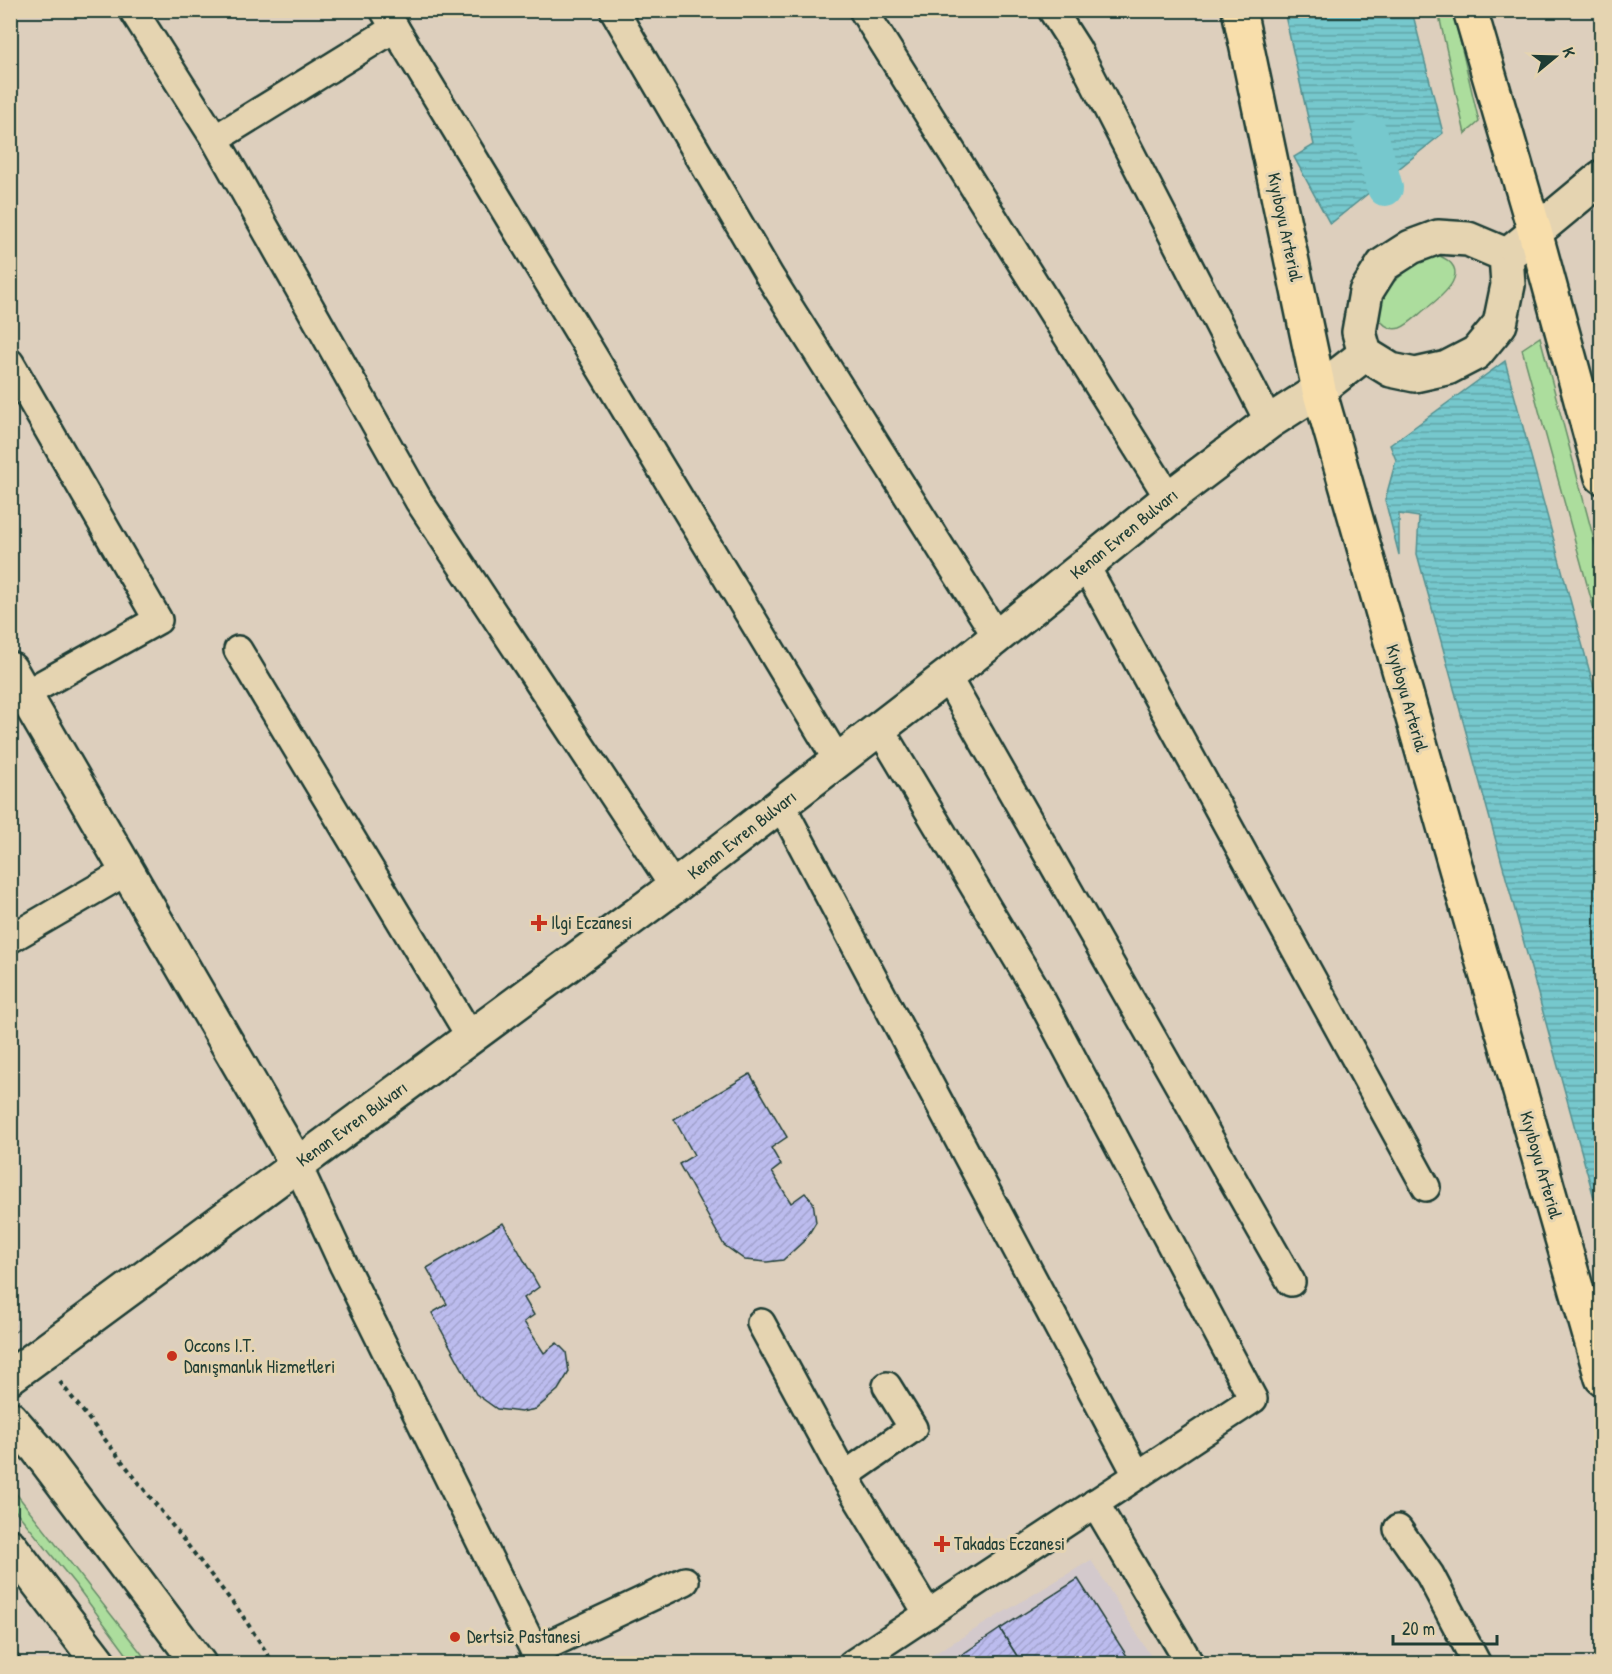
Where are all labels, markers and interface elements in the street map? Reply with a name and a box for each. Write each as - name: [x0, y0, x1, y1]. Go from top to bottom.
- north arrow: [1525, 27, 1585, 87]
- text: K: [1557, 45, 1581, 60]
- street label: Kıyıboyu Arterial: [1262, 170, 1309, 284]
- street label: Kenan Evren Bulvarı: [1065, 482, 1183, 585]
- street label: Kıyıboyu Arterial: [1380, 641, 1435, 755]
- street label: Kenan Evren Bulvarı: [682, 784, 801, 885]
- place label: Ilgi Eczanesi: [551, 910, 632, 935]
- marker: Ilgi Eczanesi: [532, 916, 546, 930]
- street label: Kenan Evren Bulvarı: [291, 1075, 412, 1172]
- street label: Kıyıboyu Arterial: [1514, 1108, 1569, 1222]
- place label: Occons I.T. Danışmanlık Hizmetleri: [184, 1333, 335, 1379]
- marker: Occons I.T. Danışmanlık Hizmetleri: [165, 1349, 179, 1363]
- place label: Takadas Eczanesi: [954, 1531, 1065, 1556]
- marker: Takadas Eczanesi: [935, 1537, 949, 1551]
- scale bar: [1393, 1608, 1496, 1646]
- text: 20 m: [1402, 1616, 1435, 1641]
- place label: Dertsiz Pastanesi: [467, 1624, 581, 1649]
- marker: Dertsiz Pastanesi: [448, 1630, 462, 1644]

